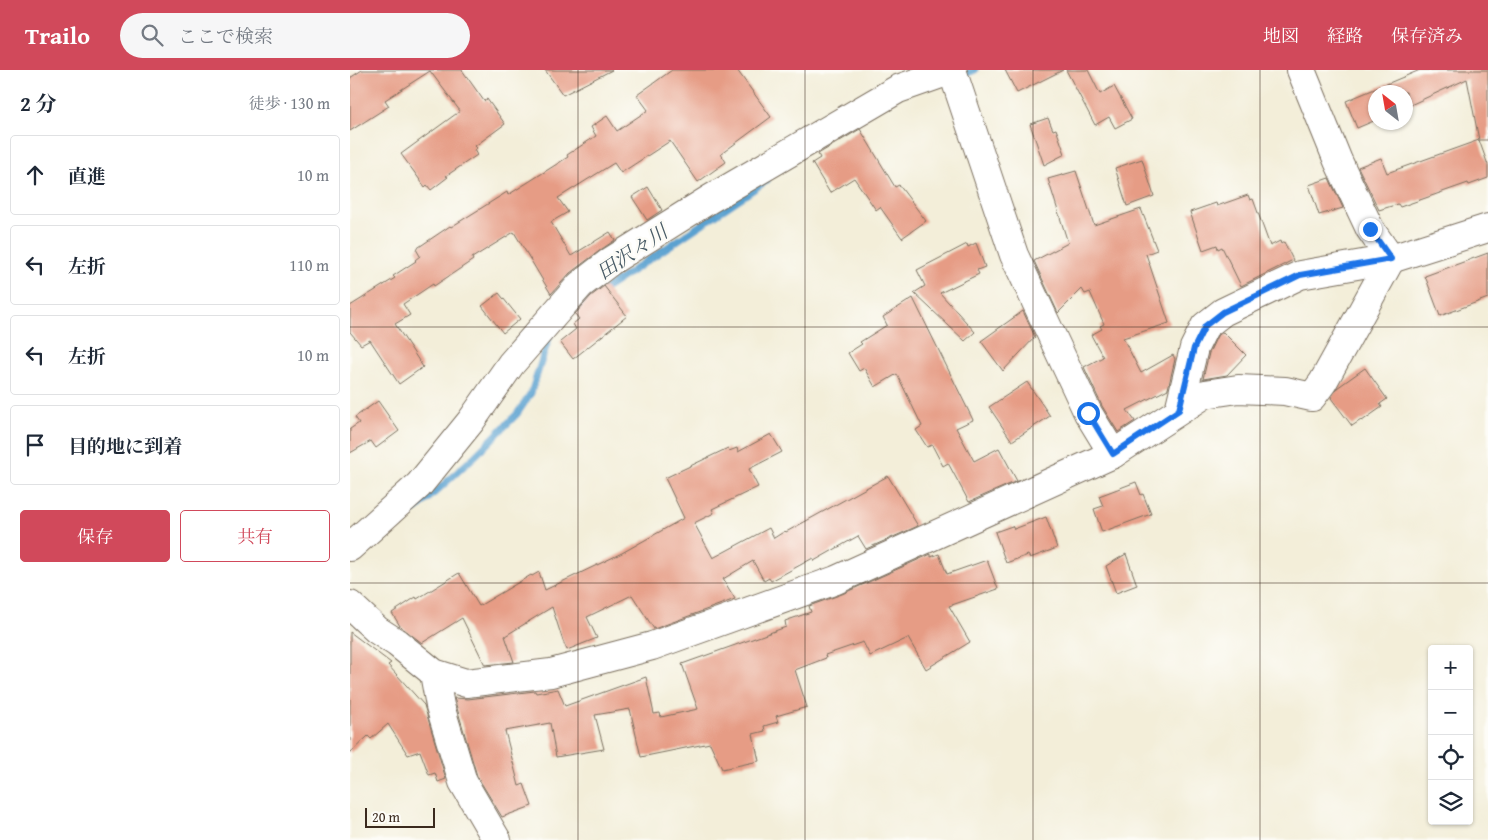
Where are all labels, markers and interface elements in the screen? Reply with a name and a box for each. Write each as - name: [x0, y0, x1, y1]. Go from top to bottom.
- search box: [120, 13, 470, 58]
- text: Trailo: [25, 18, 90, 53]
- icon: search: [138, 21, 166, 49]
- text: ここで検索: [178, 22, 273, 50]
- text: 地図: [1263, 22, 1299, 49]
- text: 経路: [1327, 22, 1363, 49]
- text: 保存済み: [1391, 22, 1463, 49]
- north arrow: [1368, 85, 1413, 130]
- text: 2 分: [20, 88, 57, 119]
- text: 徒歩 · 130 m: [249, 91, 330, 115]
- icon: ahead: [21, 161, 49, 189]
- text: 直進: [68, 162, 106, 190]
- text: 10 m: [297, 163, 329, 187]
- water label: 田沢々川: [590, 216, 675, 286]
- route end: [1359, 218, 1382, 241]
- icon: left: [21, 251, 49, 279]
- text: 左折: [68, 252, 106, 280]
- text: 110 m: [289, 253, 329, 277]
- icon: left: [21, 341, 49, 369]
- text: 左折: [68, 342, 106, 370]
- text: 10 m: [297, 343, 329, 367]
- route start: [1077, 402, 1100, 425]
- icon: arrive: [21, 431, 49, 459]
- text: 目的地に到着: [68, 432, 182, 460]
- button: 保存: [20, 510, 170, 562]
- button: 共有: [180, 510, 330, 562]
- map controls: [1428, 645, 1473, 825]
- button: +: [1428, 645, 1473, 690]
- button: −: [1428, 690, 1473, 735]
- button: locate: [1428, 735, 1473, 780]
- button: layers: [1428, 780, 1473, 825]
- scale bar: [365, 805, 435, 828]
- text: 20 m: [372, 807, 400, 827]

